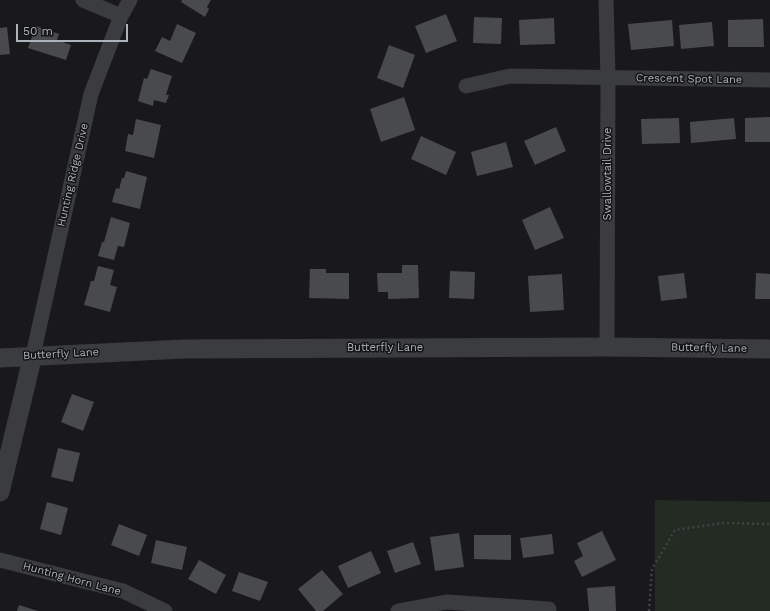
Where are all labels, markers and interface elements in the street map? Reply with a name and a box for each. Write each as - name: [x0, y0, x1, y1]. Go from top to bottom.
- scale bar: [18, 16, 130, 42]
- text: 50 m: [23, 24, 53, 38]
- street label: Crescent Spot Lane: [636, 71, 742, 87]
- street label: Hunting Ridge Drive: [55, 122, 91, 228]
- street label: Swallowtail Drive: [601, 128, 615, 220]
- street label: Butterfly Lane: [347, 341, 423, 355]
- street label: Butterfly Lane: [671, 341, 747, 355]
- street label: Butterfly Lane: [23, 345, 99, 363]
- street label: Hunting Horn Lane: [21, 560, 123, 598]

